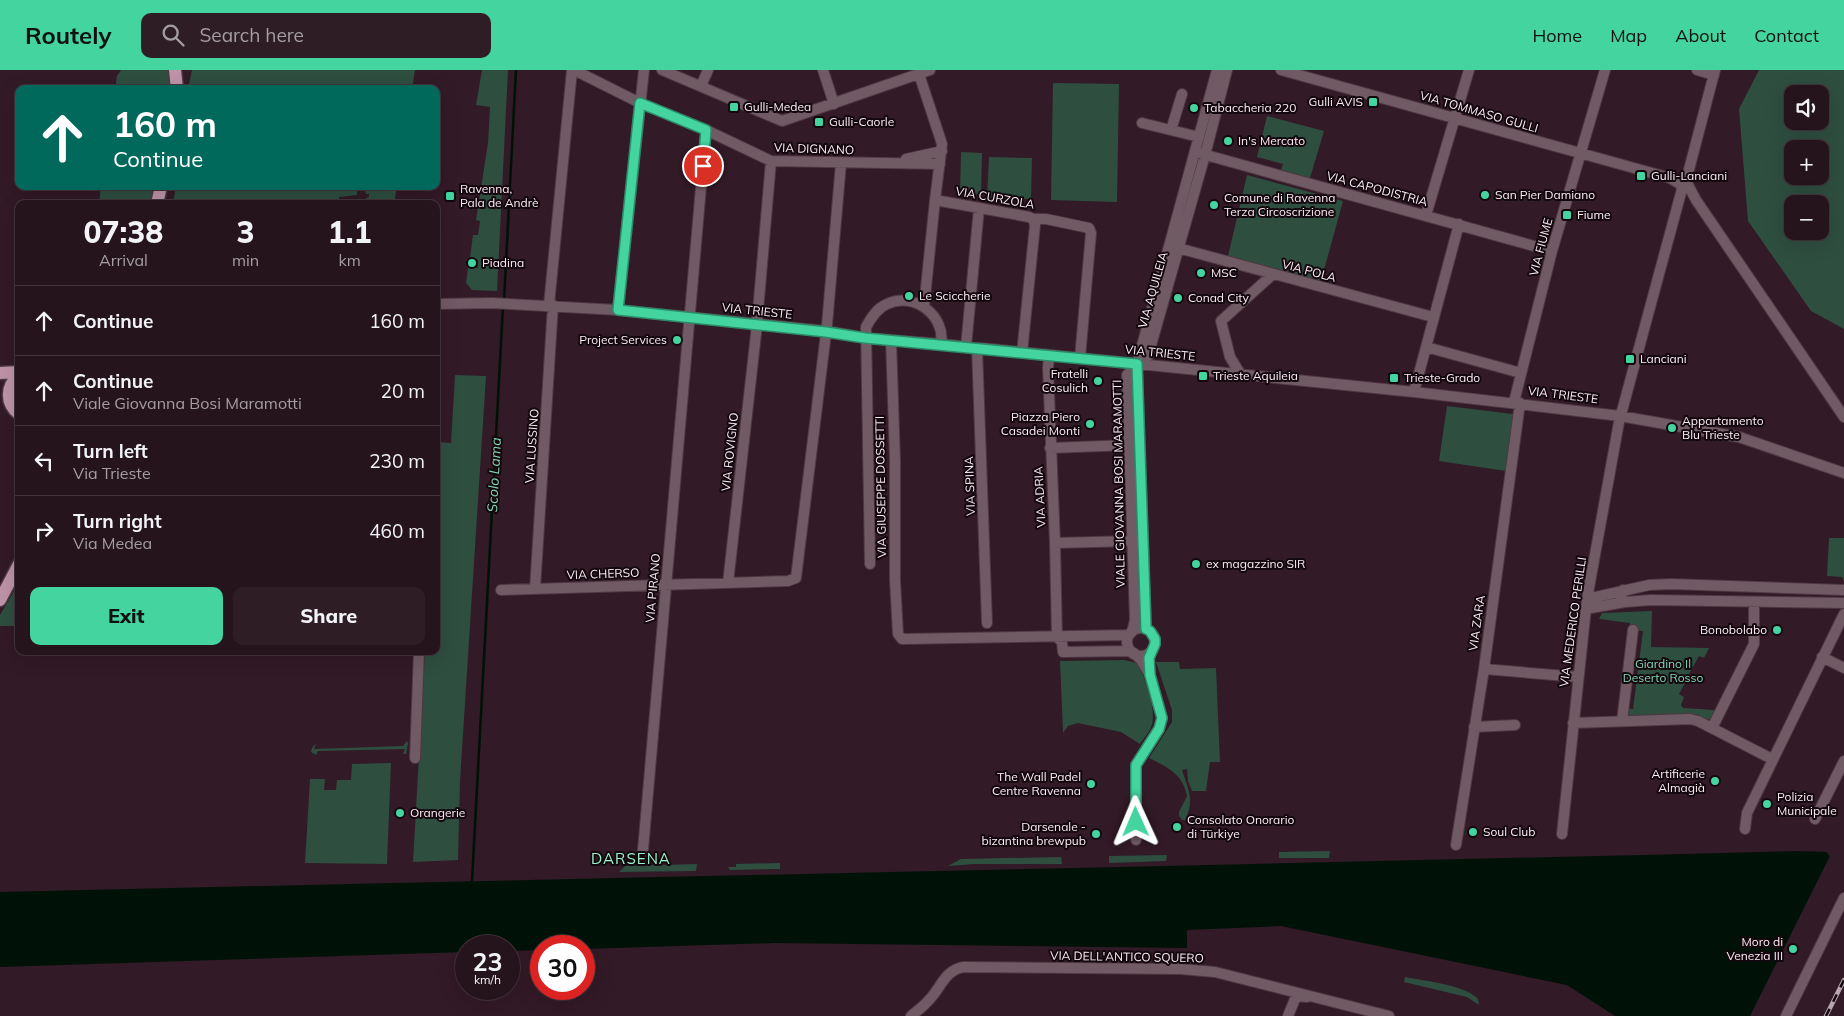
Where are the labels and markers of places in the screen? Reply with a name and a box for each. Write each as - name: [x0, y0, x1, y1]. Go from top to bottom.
- place label: Gulli AVIS: [1308, 94, 1363, 109]
- marker: Gulli AVIS: [1367, 96, 1379, 108]
- place label: Gulli-Medea: [744, 99, 811, 114]
- place label: Tabaccheria 220: [1204, 100, 1296, 115]
- marker: Gulli-Medea: [728, 101, 740, 113]
- marker: Tabaccheria 220: [1188, 102, 1200, 114]
- place label: Gulli-Caorle: [829, 114, 894, 129]
- marker: Gulli-Caorle: [813, 116, 825, 128]
- place label: In's Mercato: [1238, 133, 1305, 148]
- marker: In's Mercato: [1222, 135, 1234, 147]
- pin: [682, 145, 724, 187]
- place label: Gulli-Lanciani: [1651, 168, 1727, 183]
- marker: Gulli-Lanciani: [1635, 170, 1647, 182]
- place label: Ravenna, Pala de Andrè: [460, 181, 539, 210]
- place label: San Pier Damiano: [1495, 187, 1595, 202]
- marker: San Pier Damiano: [1479, 189, 1491, 201]
- marker: Ravenna, Pala de Andrè: [444, 190, 456, 202]
- place label: Comune di Ravenna Terza Circoscrizione: [1224, 190, 1335, 219]
- marker: Comune di Ravenna Terza Circoscrizione: [1208, 199, 1220, 211]
- place label: Fiume: [1577, 207, 1611, 222]
- marker: Fiume: [1561, 209, 1573, 221]
- place label: Piadina: [482, 255, 524, 270]
- marker: Piadina: [466, 257, 478, 269]
- place label: MSC: [1211, 265, 1237, 280]
- marker: MSC: [1195, 267, 1207, 279]
- place label: Le Sciccherie: [919, 288, 990, 303]
- marker: Le Sciccherie: [903, 290, 915, 302]
- place label: Conad City: [1188, 290, 1250, 305]
- marker: Conad City: [1172, 292, 1184, 304]
- place label: Project Services: [579, 332, 667, 347]
- marker: Project Services: [671, 334, 683, 346]
- place label: Lanciani: [1640, 351, 1687, 366]
- marker: Lanciani: [1624, 353, 1636, 365]
- place label: Fratelli Cosulich: [1042, 366, 1088, 395]
- place label: Trieste Aquileia: [1213, 368, 1298, 383]
- marker: Trieste Aquileia: [1197, 370, 1209, 382]
- place label: Trieste-Grado: [1404, 370, 1480, 385]
- marker: Trieste-Grado: [1388, 372, 1400, 384]
- marker: Fratelli Cosulich: [1092, 375, 1104, 387]
- place label: Piazza Piero Casadei Monti: [1001, 409, 1080, 438]
- place label: Appartamento Blu Trieste: [1682, 413, 1764, 442]
- marker: Piazza Piero Casadei Monti: [1084, 418, 1096, 430]
- marker: Appartamento Blu Trieste: [1666, 422, 1678, 434]
- place label: ex magazzino SIR: [1206, 556, 1305, 571]
- marker: ex magazzino SIR: [1190, 558, 1202, 570]
- place label: Bonobolabo: [1700, 622, 1767, 637]
- marker: Bonobolabo: [1771, 624, 1783, 636]
- place label: Artificerie Almagià: [1651, 766, 1705, 795]
- place label: The Wall Padel Centre Ravenna: [992, 769, 1081, 798]
- marker: Artificerie Almagià: [1709, 775, 1721, 787]
- marker: The Wall Padel Centre Ravenna: [1085, 778, 1097, 790]
- place label: Polizia Municipale: [1777, 789, 1837, 818]
- marker: Polizia Municipale: [1761, 798, 1773, 810]
- place label: Orangerie: [410, 805, 465, 820]
- marker: Orangerie: [394, 807, 406, 819]
- place label: Consolato Onorario di Türkiye: [1187, 812, 1295, 841]
- place label: Darsenale - bizantina brewpub: [981, 819, 1086, 848]
- marker: Consolato Onorario di Türkiye: [1171, 821, 1183, 833]
- place label: Soul Club: [1483, 824, 1535, 839]
- marker: Soul Club: [1467, 826, 1479, 838]
- marker: Darsenale - bizantina brewpub: [1090, 828, 1102, 840]
- place label: Moro di Venezia III: [1727, 934, 1783, 963]
- marker: Moro di Venezia III: [1787, 943, 1799, 955]

